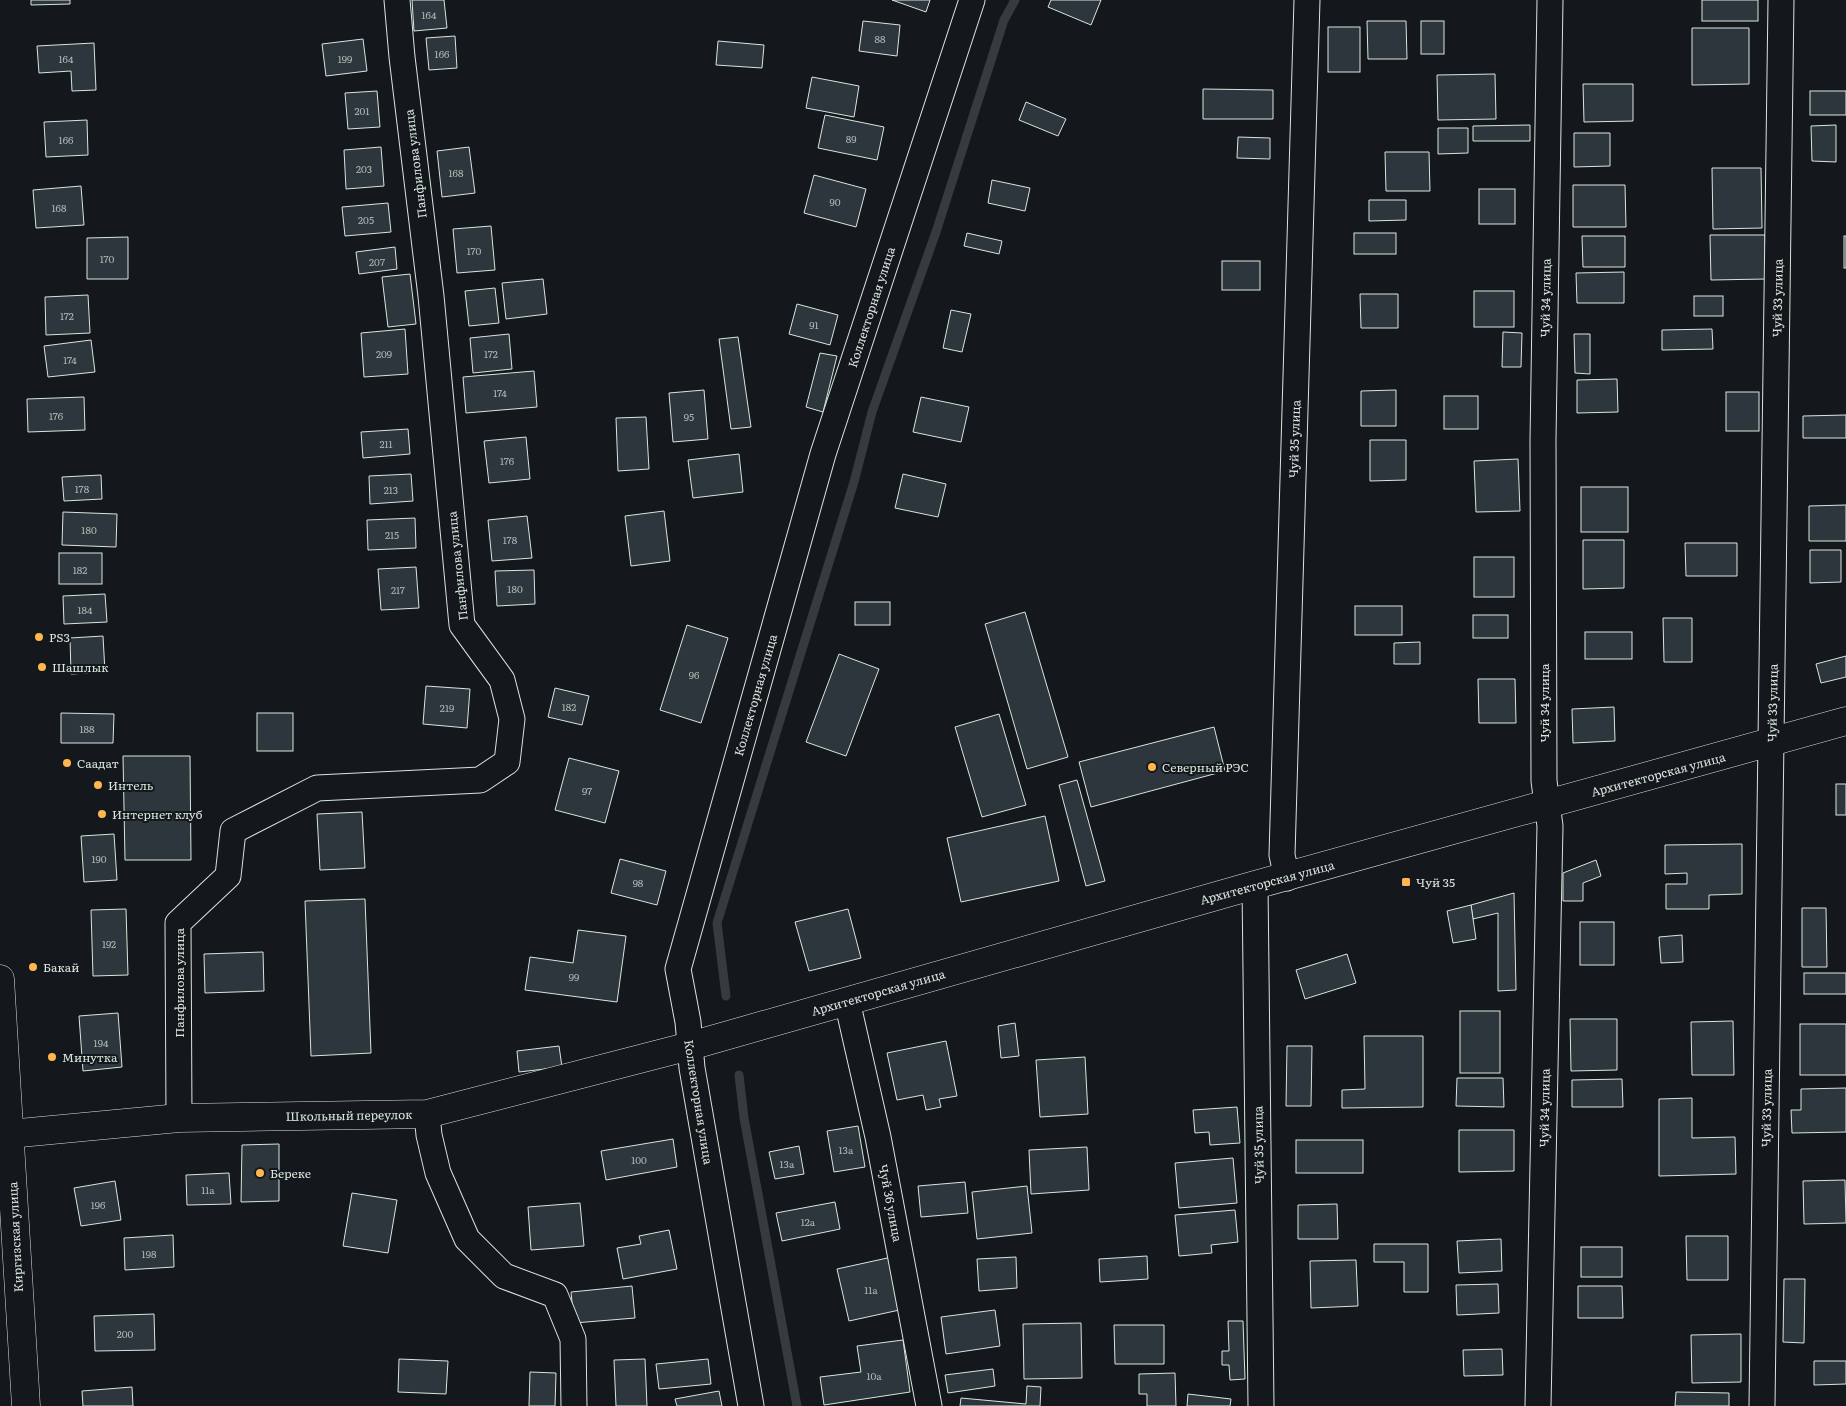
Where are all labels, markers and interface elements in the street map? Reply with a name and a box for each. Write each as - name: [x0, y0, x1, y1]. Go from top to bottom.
- house number: 164: [422, 7, 437, 22]
- house number: 88: [874, 31, 886, 46]
- house number: 166: [435, 46, 450, 61]
- house number: 164: [59, 51, 74, 66]
- house number: 199: [338, 51, 352, 66]
- house number: 201: [355, 103, 369, 118]
- street label: Панфилова улица: [399, 108, 431, 220]
- house number: 89: [846, 131, 856, 146]
- house number: 166: [59, 132, 74, 147]
- house number: 203: [356, 161, 372, 176]
- house number: 168: [449, 165, 464, 180]
- house number: 90: [829, 194, 841, 209]
- house number: 168: [52, 200, 67, 215]
- house number: 205: [358, 212, 374, 227]
- house number: 170: [467, 243, 482, 258]
- street label: Коллекторная улица: [843, 244, 899, 370]
- house number: 170: [100, 251, 115, 266]
- house number: 207: [369, 254, 385, 269]
- street label: Чуй 34 улица: [1535, 258, 1555, 338]
- street label: Чуй 33 улица: [1767, 258, 1787, 337]
- house number: 172: [60, 308, 74, 323]
- house number: 91: [809, 317, 819, 332]
- house number: 209: [376, 346, 392, 361]
- house number: 172: [484, 346, 498, 361]
- house number: 174: [63, 352, 77, 367]
- house number: 174: [493, 385, 507, 400]
- street label: Чуй 35 улица: [1284, 399, 1304, 478]
- house number: 176: [49, 408, 64, 423]
- house number: 95: [684, 409, 694, 424]
- house number: 211: [379, 436, 393, 451]
- house number: 176: [500, 453, 515, 468]
- house number: 178: [75, 481, 90, 496]
- house number: 213: [384, 482, 398, 497]
- street label: Панфилова улица: [442, 510, 472, 621]
- house number: 180: [81, 522, 97, 537]
- house number: 215: [385, 527, 399, 542]
- house number: 178: [503, 532, 518, 547]
- house number: 182: [73, 562, 87, 577]
- house number: 180: [507, 581, 523, 596]
- house number: 217: [391, 582, 405, 597]
- house number: 184: [77, 602, 93, 617]
- place label: PS3: [49, 628, 70, 646]
- marker: PS3: [33, 631, 45, 643]
- street label: Коллекторная улица: [729, 631, 781, 758]
- place label: Шашлык: [52, 658, 108, 676]
- marker: Шашлык: [36, 661, 48, 673]
- street label: Чуй 34 улица: [1535, 663, 1553, 742]
- street label: Чуй 33 улица: [1762, 663, 1782, 742]
- house number: 96: [689, 667, 700, 682]
- house number: 182: [562, 699, 576, 714]
- house number: 219: [440, 700, 454, 715]
- house number: 188: [79, 721, 95, 736]
- street label: Архитекторская улица: [1589, 747, 1728, 801]
- place label: Саадат: [77, 754, 119, 772]
- marker: Саадат: [61, 757, 73, 769]
- place label: Северный РЭС: [1162, 758, 1249, 776]
- marker: Северный РЭС: [1146, 761, 1158, 773]
- place label: Интель: [108, 776, 154, 794]
- marker: Интель: [92, 779, 104, 791]
- house number: 97: [582, 783, 592, 798]
- place label: Интернет клуб: [112, 805, 202, 823]
- marker: Интернет клуб: [96, 808, 108, 820]
- house number: 190: [91, 851, 107, 866]
- street label: Архитекторская улица: [1198, 855, 1337, 909]
- place label: Чуй 35: [1416, 873, 1455, 891]
- house number: 98: [633, 875, 644, 890]
- marker: Чуй 35: [1400, 876, 1412, 888]
- street label: Панфилова улица: [170, 928, 188, 1038]
- house number: 192: [102, 936, 116, 951]
- place label: Бакай: [43, 958, 79, 976]
- marker: Бакай: [27, 961, 39, 973]
- street label: Архитекторская улица: [809, 964, 948, 1020]
- house number: 99: [569, 969, 579, 984]
- house number: 194: [94, 1035, 109, 1050]
- street label: Коллекторная улица: [680, 1038, 718, 1166]
- place label: Минутка: [62, 1048, 118, 1066]
- marker: Минутка: [46, 1051, 58, 1063]
- street label: Чуй 34 улица: [1534, 1068, 1554, 1148]
- street label: Чуй 33 улица: [1756, 1068, 1776, 1147]
- street label: Школьный переулок: [286, 1105, 412, 1125]
- street label: Чуй 35 улица: [1248, 1105, 1268, 1184]
- house number: 13а: [839, 1142, 854, 1157]
- house number: 100: [631, 1152, 647, 1167]
- house number: 13а: [780, 1156, 795, 1171]
- street label: Чуй 36 улица: [875, 1163, 907, 1244]
- place label: Береке: [270, 1164, 311, 1182]
- marker: Береке: [254, 1167, 266, 1179]
- street label: Киргизская улица: [3, 1181, 27, 1293]
- house number: 11а: [201, 1182, 215, 1197]
- house number: 196: [91, 1197, 106, 1212]
- house number: 12а: [801, 1214, 816, 1229]
- house number: 198: [142, 1246, 157, 1261]
- house number: 11а: [864, 1282, 878, 1297]
- house number: 200: [117, 1326, 134, 1341]
- house number: 10а: [866, 1368, 882, 1383]

